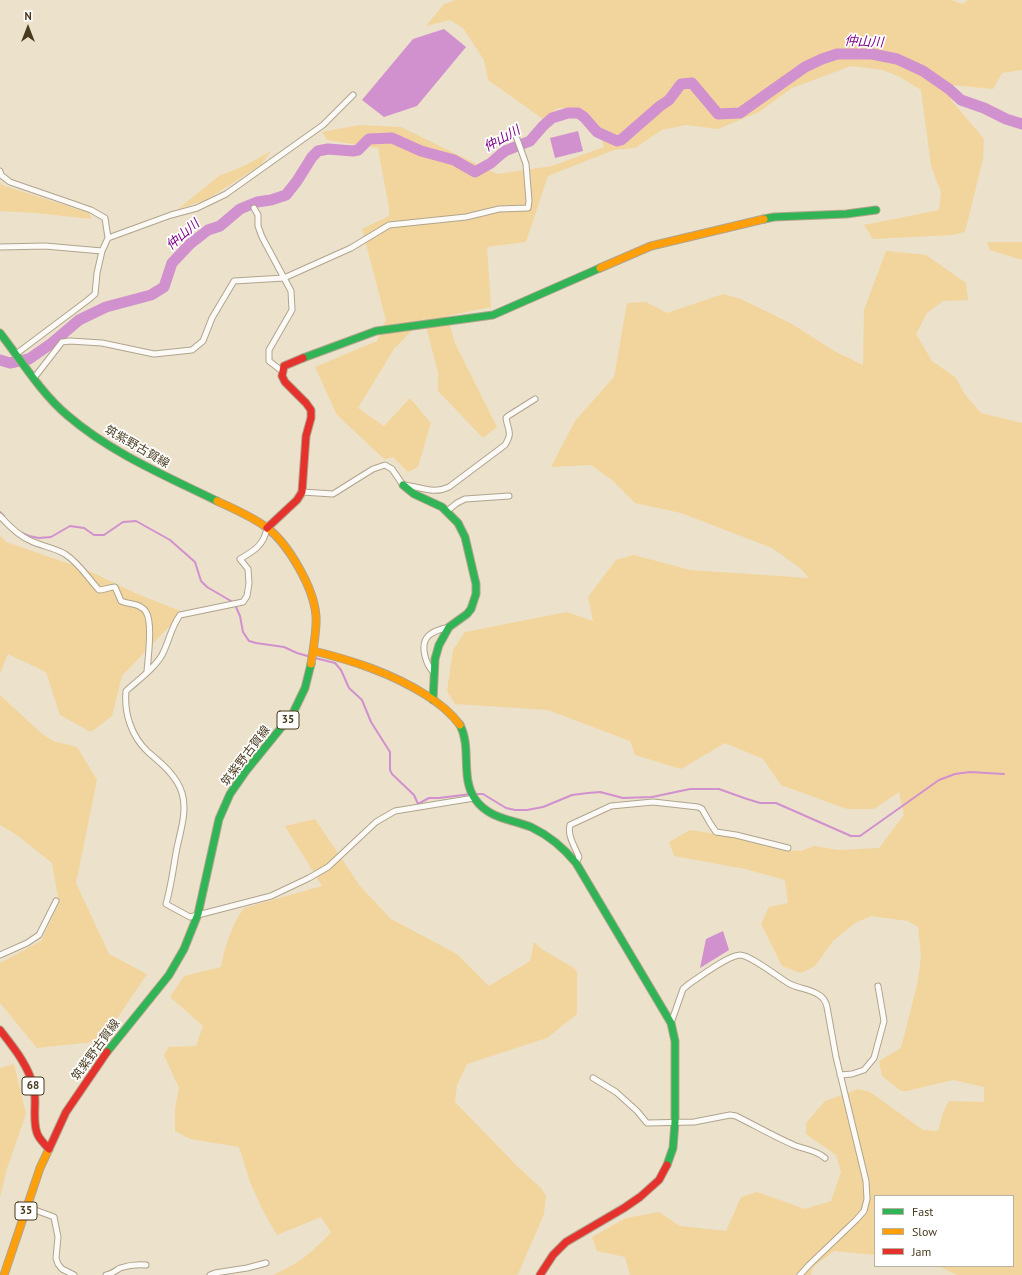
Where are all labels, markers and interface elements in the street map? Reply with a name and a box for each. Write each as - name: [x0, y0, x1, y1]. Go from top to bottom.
- north arrow: [8, 8, 48, 48]
- text: N: [24, 9, 32, 23]
- water label: 仲山川: [844, 33, 884, 51]
- water label: 仲山川: [481, 123, 523, 155]
- water label: 仲山川: [163, 216, 203, 254]
- street label: 筑紫野古賀線: [102, 423, 172, 471]
- road number: 35: [277, 711, 299, 729]
- street label: 筑紫野古賀線: [219, 723, 273, 789]
- street label: 筑紫野古賀線: [69, 1017, 123, 1083]
- road number: 68: [22, 1077, 44, 1095]
- legend: [874, 1195, 1014, 1267]
- road number: 35: [15, 1202, 37, 1220]
- text: Fast: [912, 1204, 933, 1219]
- text: Slow: [912, 1224, 937, 1239]
- text: Jam: [912, 1244, 931, 1259]

